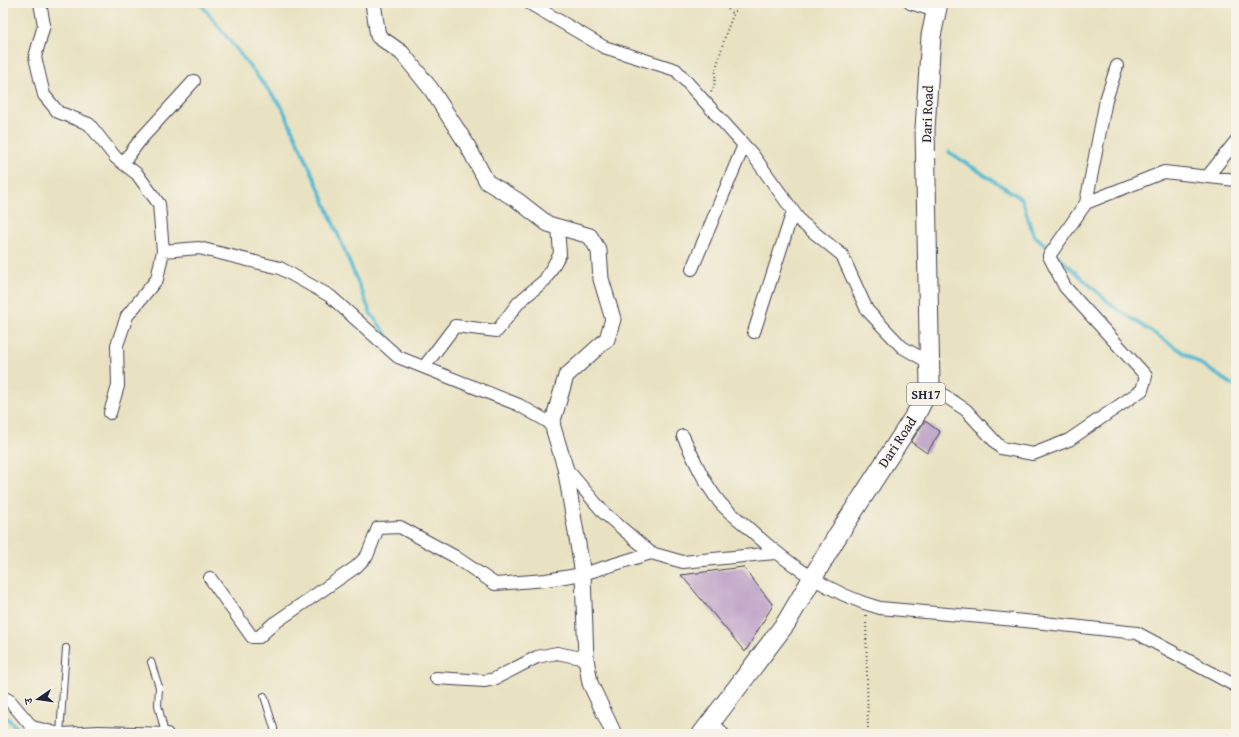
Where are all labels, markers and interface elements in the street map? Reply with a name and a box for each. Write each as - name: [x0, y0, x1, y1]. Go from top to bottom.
- street label: Dari Road: [916, 85, 938, 143]
- road number: SH17: [907, 383, 945, 405]
- street label: Dari Road: [873, 412, 921, 471]
- north arrow: [18, 679, 58, 719]
- text: उ: [20, 695, 37, 707]

